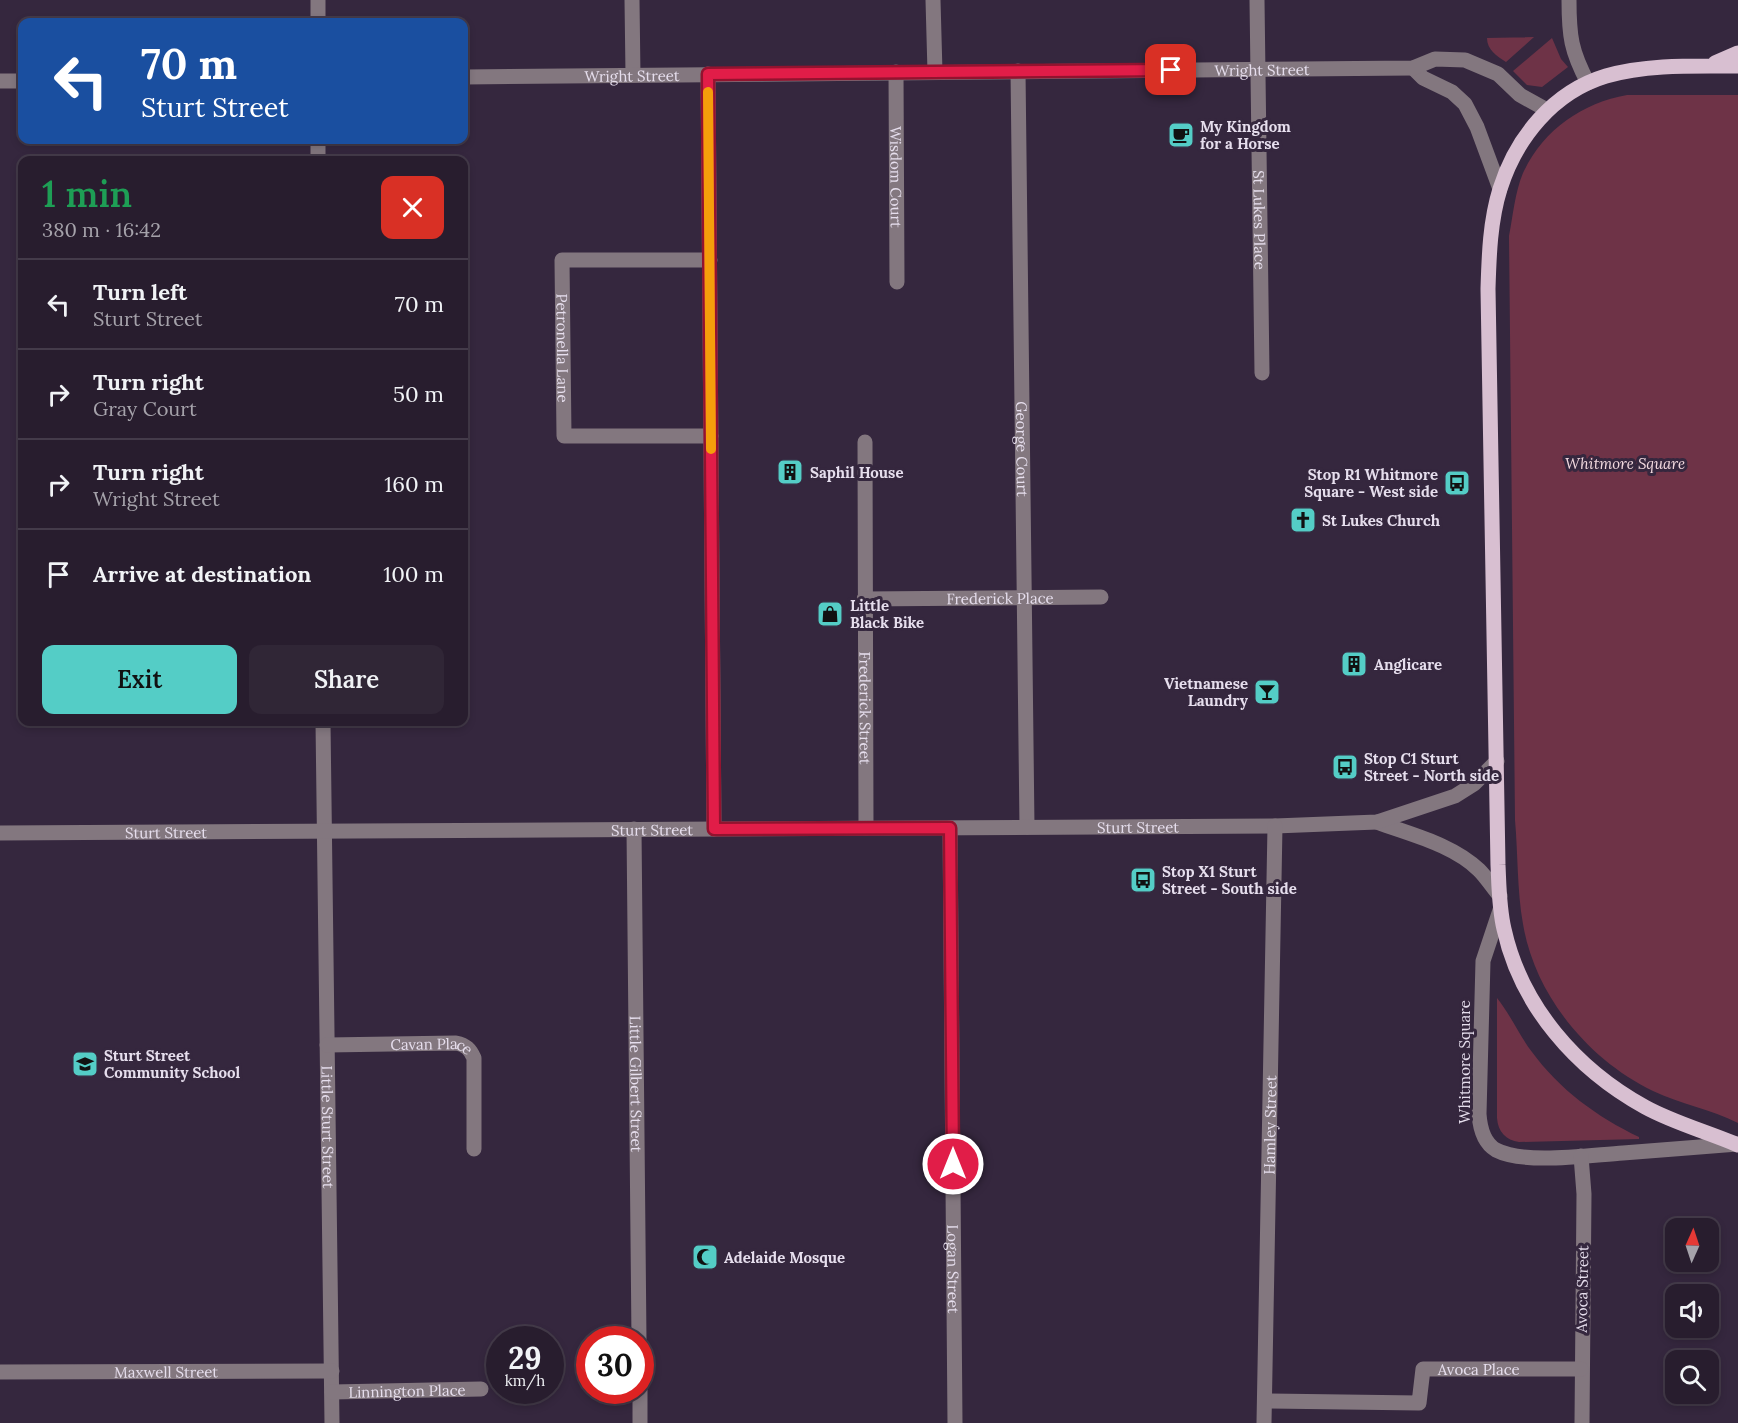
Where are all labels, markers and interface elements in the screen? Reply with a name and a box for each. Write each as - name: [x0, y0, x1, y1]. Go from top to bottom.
- text: 70 m: [141, 37, 237, 91]
- icon: left: [42, 42, 120, 120]
- pin: [1145, 44, 1196, 95]
- icon: arrive: [1154, 53, 1187, 86]
- street label: Wright Street: [1214, 59, 1310, 79]
- street label: Wright Street: [584, 65, 680, 85]
- text: Sturt Street: [141, 90, 289, 124]
- place label: My Kingdom for a Horse: [1200, 117, 1291, 153]
- cafe icon: My Kingdom for a Horse: [1166, 120, 1196, 150]
- street label: Wisdom Court: [887, 126, 906, 228]
- street label: St Lukes Place: [1250, 170, 1270, 270]
- text: 1 min: [42, 171, 132, 217]
- button: close: [381, 176, 444, 239]
- text: 380 m · 16:42: [42, 217, 161, 242]
- text: Turn left: [93, 278, 187, 306]
- icon: left: [42, 288, 75, 321]
- text: 70 m: [395, 290, 444, 318]
- street label: Petronella Lane: [553, 293, 573, 403]
- text: Sturt Street: [93, 306, 202, 331]
- text: Turn right: [93, 368, 204, 396]
- icon: right: [42, 378, 75, 411]
- text: 50 m: [393, 380, 444, 408]
- text: Gray Court: [93, 396, 197, 421]
- street label: George Court: [1012, 401, 1033, 497]
- park label: Whitmore Square: [1565, 454, 1685, 473]
- building icon: Saphil House: [775, 457, 805, 487]
- text: Turn right: [93, 458, 204, 486]
- place label: Saphil House: [810, 463, 903, 482]
- place label: Stop R1 Whitmore Square - West side: [1304, 465, 1438, 501]
- icon: right: [42, 468, 75, 501]
- bus stop icon: Stop R1 Whitmore Square - West side: [1442, 468, 1472, 498]
- text: 160 m: [384, 470, 444, 498]
- text: Wright Street: [93, 486, 220, 511]
- church icon: St Lukes Church: [1288, 505, 1318, 535]
- place label: St Lukes Church: [1322, 511, 1441, 530]
- icon: arrive: [42, 558, 75, 591]
- text: Arrive at destination: [93, 560, 311, 588]
- text: 100 m: [383, 560, 444, 588]
- street label: Frederick Place: [946, 588, 1054, 608]
- place label: Little Black Bike: [850, 596, 924, 632]
- shop icon: Little Black Bike: [815, 599, 845, 629]
- button: Exit: [42, 645, 237, 714]
- button: Share: [249, 645, 444, 714]
- building icon: Anglicare: [1339, 649, 1369, 679]
- street label: Frederick Street: [856, 652, 875, 765]
- place label: Anglicare: [1374, 655, 1442, 674]
- place label: Vietnamese Laundry: [1164, 674, 1249, 710]
- bar icon: Vietnamese Laundry: [1252, 677, 1282, 707]
- place label: Stop C1 Sturt Street - North side: [1364, 749, 1499, 785]
- bus stop icon: Stop C1 Sturt Street - North side: [1330, 752, 1360, 782]
- street label: Sturt Street: [1097, 817, 1179, 836]
- street label: Sturt Street: [611, 820, 693, 839]
- street label: Sturt Street: [125, 822, 207, 842]
- place label: Stop X1 Sturt Street - South side: [1162, 862, 1297, 898]
- bus stop icon: Stop X1 Sturt Street - South side: [1128, 865, 1158, 895]
- street label: Whitmore Square: [1455, 1000, 1474, 1124]
- street label: Little Gilbert Street: [626, 1016, 647, 1153]
- street label: Cavan Place: [390, 1033, 478, 1058]
- place label: Sturt Street Community School: [104, 1046, 240, 1082]
- school or university icon: Sturt Street Community School: [70, 1049, 100, 1079]
- street label: Little Sturt Street: [318, 1065, 338, 1189]
- street label: Hamley Street: [1259, 1075, 1280, 1175]
- position arrow: [921, 1132, 985, 1196]
- north arrow: [1665, 1218, 1719, 1272]
- map controls: [1665, 1218, 1719, 1404]
- street label: Logan Street: [944, 1224, 964, 1314]
- mosque icon: Adelaide Mosque: [690, 1242, 720, 1272]
- street label: Avoca Street: [1572, 1245, 1592, 1334]
- place label: Adelaide Mosque: [724, 1248, 845, 1267]
- button: sound: [1665, 1284, 1719, 1338]
- speed limit sign: 30: [576, 1326, 654, 1404]
- text: 29: [508, 1339, 542, 1377]
- button: search: [1665, 1350, 1719, 1404]
- street label: Avoca Place: [1437, 1360, 1520, 1379]
- street label: Maxwell Street: [114, 1362, 218, 1381]
- text: km/h: [505, 1371, 545, 1390]
- street label: Linnington Place: [348, 1380, 466, 1401]

